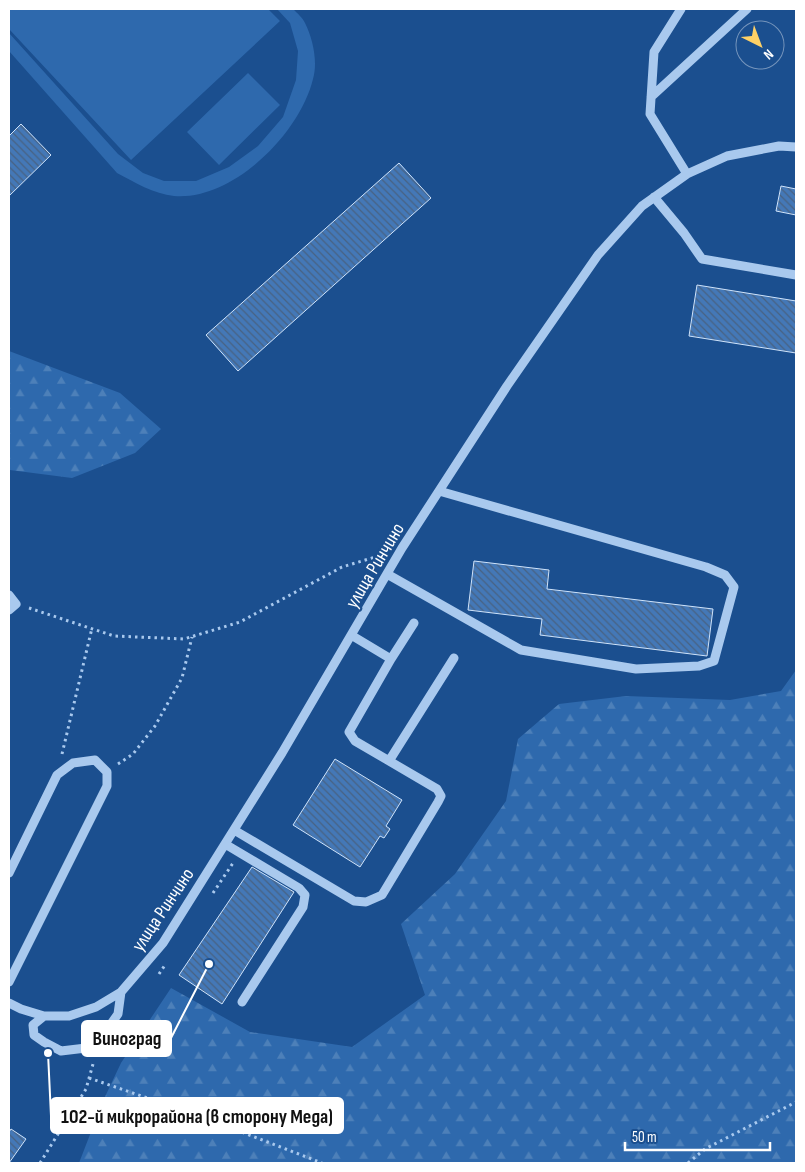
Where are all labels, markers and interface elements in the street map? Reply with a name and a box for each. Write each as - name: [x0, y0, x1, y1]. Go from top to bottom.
- north arrow: [735, 20, 785, 70]
- text: N: [760, 45, 777, 63]
- street label: улица Ринчино: [341, 519, 410, 613]
- street label: улица Ринчино: [127, 864, 199, 956]
- callout: Виноград: [82, 1021, 171, 1056]
- text: Виноград: [92, 1027, 162, 1051]
- callout: 102-й микрорайона (в сторону Меда): [51, 1098, 343, 1133]
- text: 102-й микрорайона (в сторону Меда): [61, 1105, 333, 1129]
- scale bar: [625, 1120, 770, 1152]
- text: 50 m: [632, 1128, 657, 1147]

